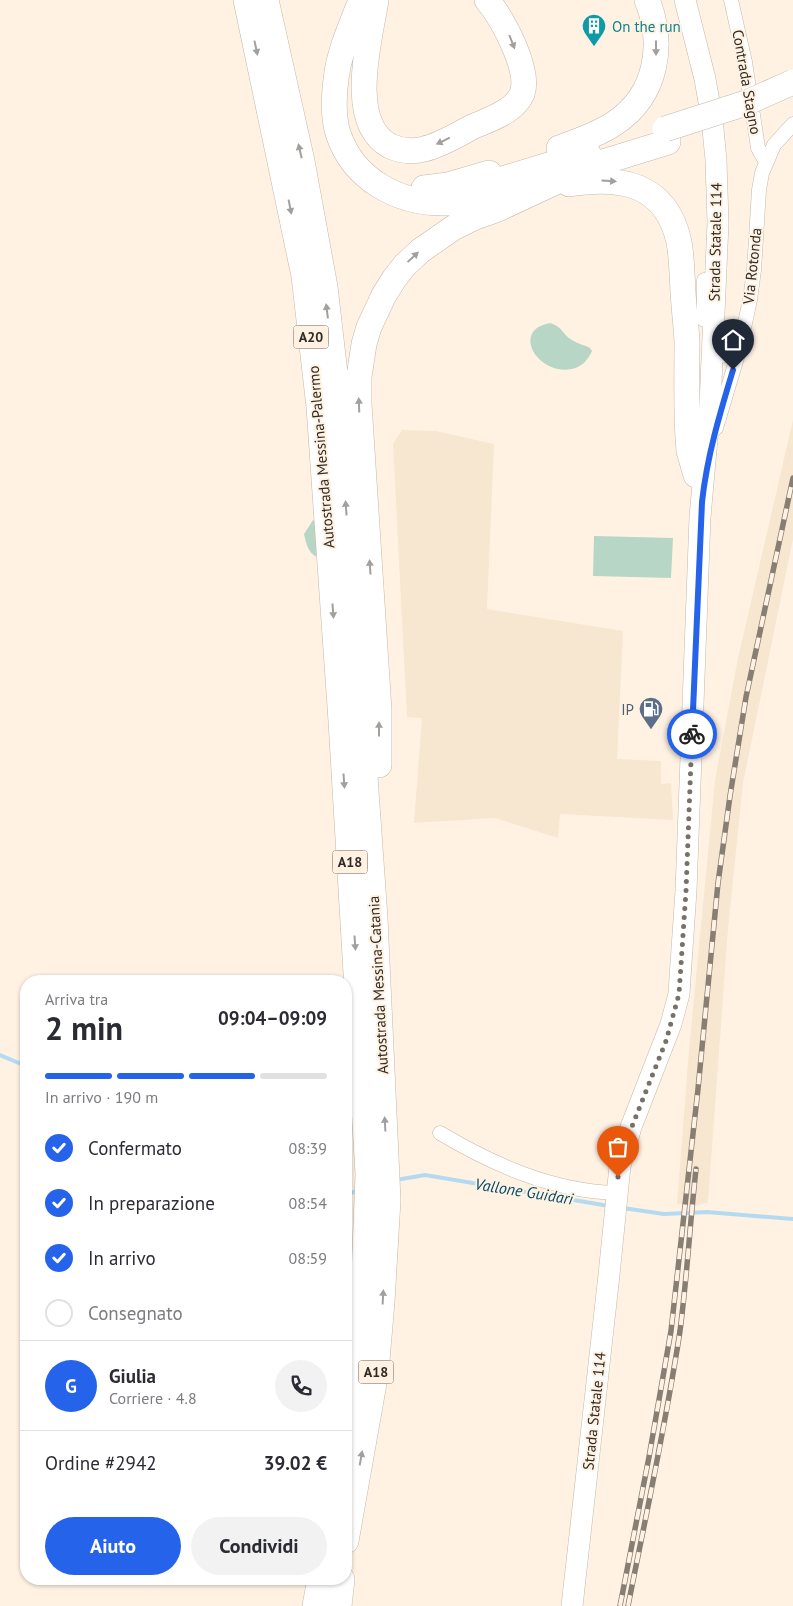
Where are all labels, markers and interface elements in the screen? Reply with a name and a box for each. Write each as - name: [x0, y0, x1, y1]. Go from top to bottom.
- building icon: On the run: [581, 13, 607, 47]
- place label: On the run: [612, 17, 681, 36]
- street label: Contrada Stagno: [728, 28, 766, 136]
- one-way arrow: [509, 34, 516, 49]
- one-way arrow: [252, 40, 260, 55]
- one-way arrow: [652, 40, 660, 56]
- one-way arrow: [436, 138, 450, 146]
- one-way arrow: [296, 144, 304, 159]
- one-way arrow: [601, 178, 617, 186]
- street label: Strada Statale 114: [704, 183, 726, 301]
- one-way arrow: [286, 199, 294, 214]
- street label: Via Rotonda: [738, 227, 765, 306]
- one-way arrow: [407, 251, 419, 263]
- one-way arrow: [323, 303, 331, 319]
- pin: [712, 319, 754, 370]
- road number: A20: [294, 326, 328, 348]
- icon: home: [719, 326, 747, 354]
- street label: Autostrada Messina-Palermo: [304, 365, 338, 549]
- one-way arrow: [355, 397, 363, 413]
- one-way arrow: [341, 500, 349, 516]
- one-way arrow: [365, 559, 373, 575]
- one-way arrow: [329, 604, 337, 620]
- fuel station icon: IP: [638, 696, 664, 730]
- place label: IP: [621, 700, 634, 719]
- courier: [667, 709, 717, 759]
- icon: bike: [678, 720, 706, 748]
- one-way arrow: [375, 721, 383, 737]
- one-way arrow: [341, 773, 349, 789]
- road number: A18: [332, 850, 368, 874]
- street label: Autostrada Messina-Catania: [364, 895, 392, 1075]
- one-way arrow: [351, 935, 359, 951]
- text: Arriva tra: [45, 989, 108, 1009]
- text: 09:04–09:09: [218, 1006, 327, 1030]
- text: 2 min: [45, 1007, 123, 1049]
- text: In arrivo · 190 m: [45, 1087, 158, 1107]
- one-way arrow: [380, 1116, 388, 1132]
- pin: [597, 1126, 639, 1177]
- icon: bag: [604, 1133, 632, 1161]
- icon: check: [45, 1134, 73, 1162]
- text: Confermato: [88, 1136, 182, 1160]
- text: 08:39: [289, 1138, 327, 1158]
- water label: Vallone Guidari: [473, 1173, 576, 1209]
- icon: check: [45, 1189, 73, 1217]
- text: In preparazione: [88, 1191, 215, 1215]
- text: 08:54: [289, 1193, 327, 1213]
- icon: check: [45, 1244, 73, 1272]
- text: In arrivo: [88, 1246, 156, 1270]
- text: 08:59: [289, 1248, 327, 1268]
- one-way arrow: [379, 1289, 387, 1305]
- text: Consegnato: [88, 1301, 183, 1325]
- street label: Strada Statale 114: [578, 1351, 610, 1471]
- button: phone: [275, 1360, 327, 1412]
- road number: A18: [358, 1360, 394, 1384]
- text: Giulia: [109, 1364, 156, 1388]
- text: G: [65, 1374, 77, 1398]
- text: Corriere · 4.8: [109, 1388, 197, 1408]
- one-way arrow: [358, 1450, 366, 1466]
- text: Ordine #2942: [45, 1451, 157, 1475]
- text: 39.02 €: [264, 1451, 327, 1475]
- button: Aiuto: [45, 1517, 181, 1575]
- button: Condividi: [191, 1517, 327, 1575]

